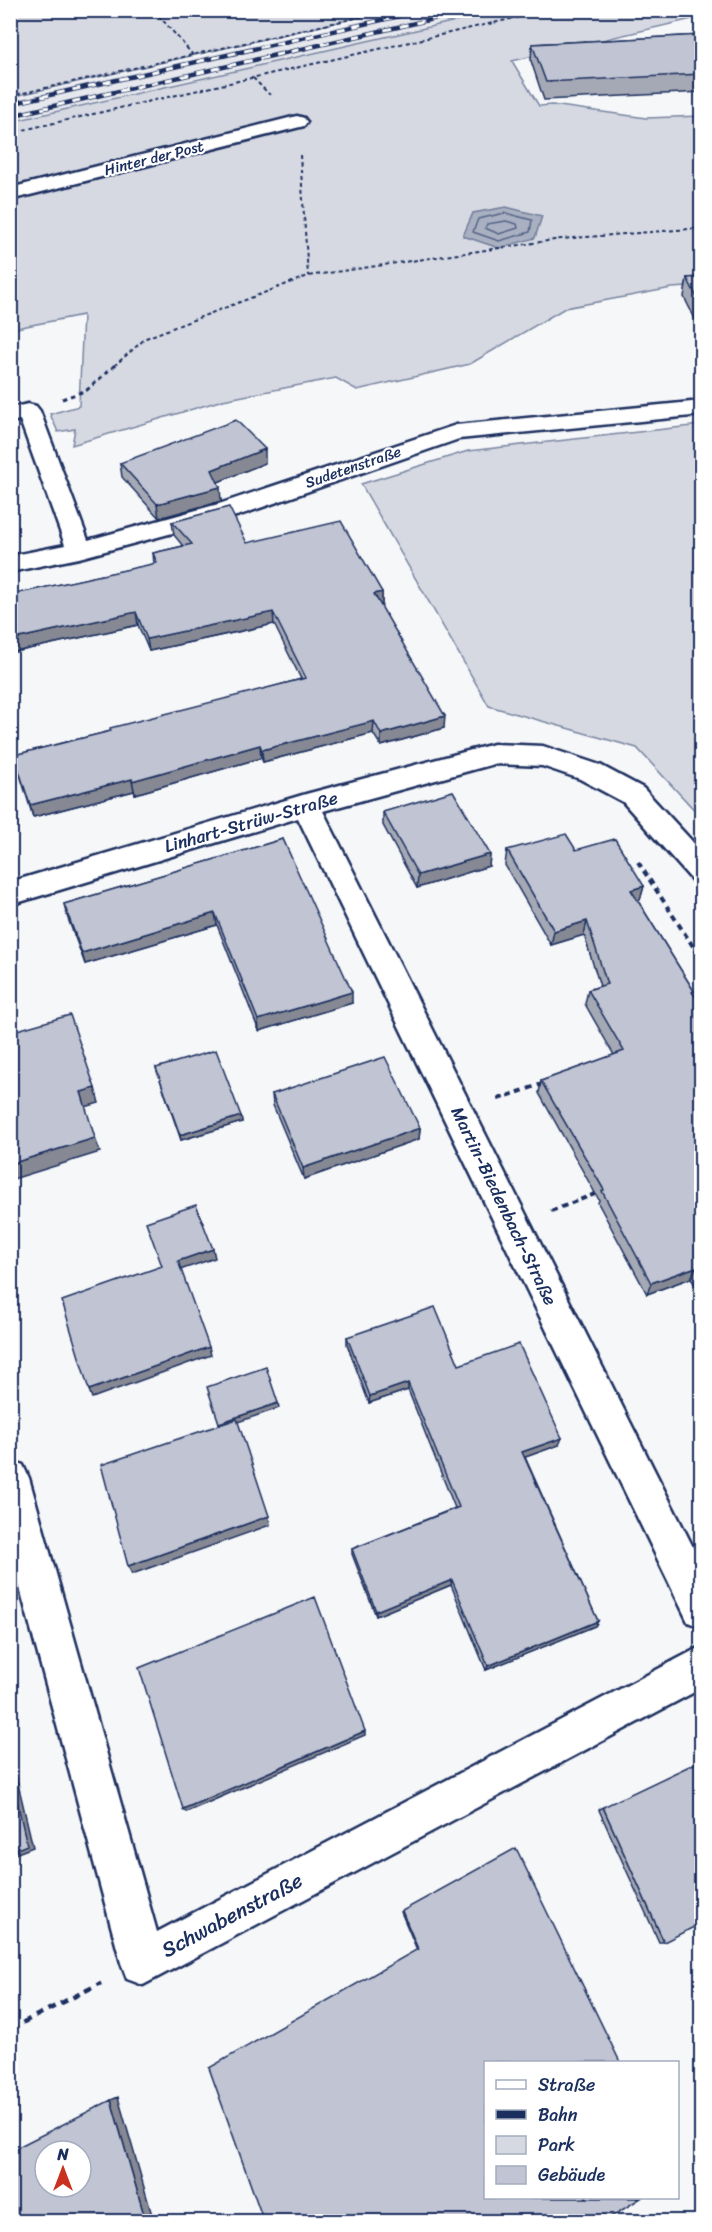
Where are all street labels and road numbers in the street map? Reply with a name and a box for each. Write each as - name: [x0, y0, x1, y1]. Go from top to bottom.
- street label: Hinter der Post: [101, 133, 207, 183]
- street label: Sudetenstraße: [301, 438, 405, 496]
- street label: Linhart-Strüw-Straße: [160, 782, 342, 862]
- street label: Martin-Biedenbach-Straße: [442, 1101, 566, 1311]
- street label: Schwabenstraße: [154, 1862, 310, 1968]

